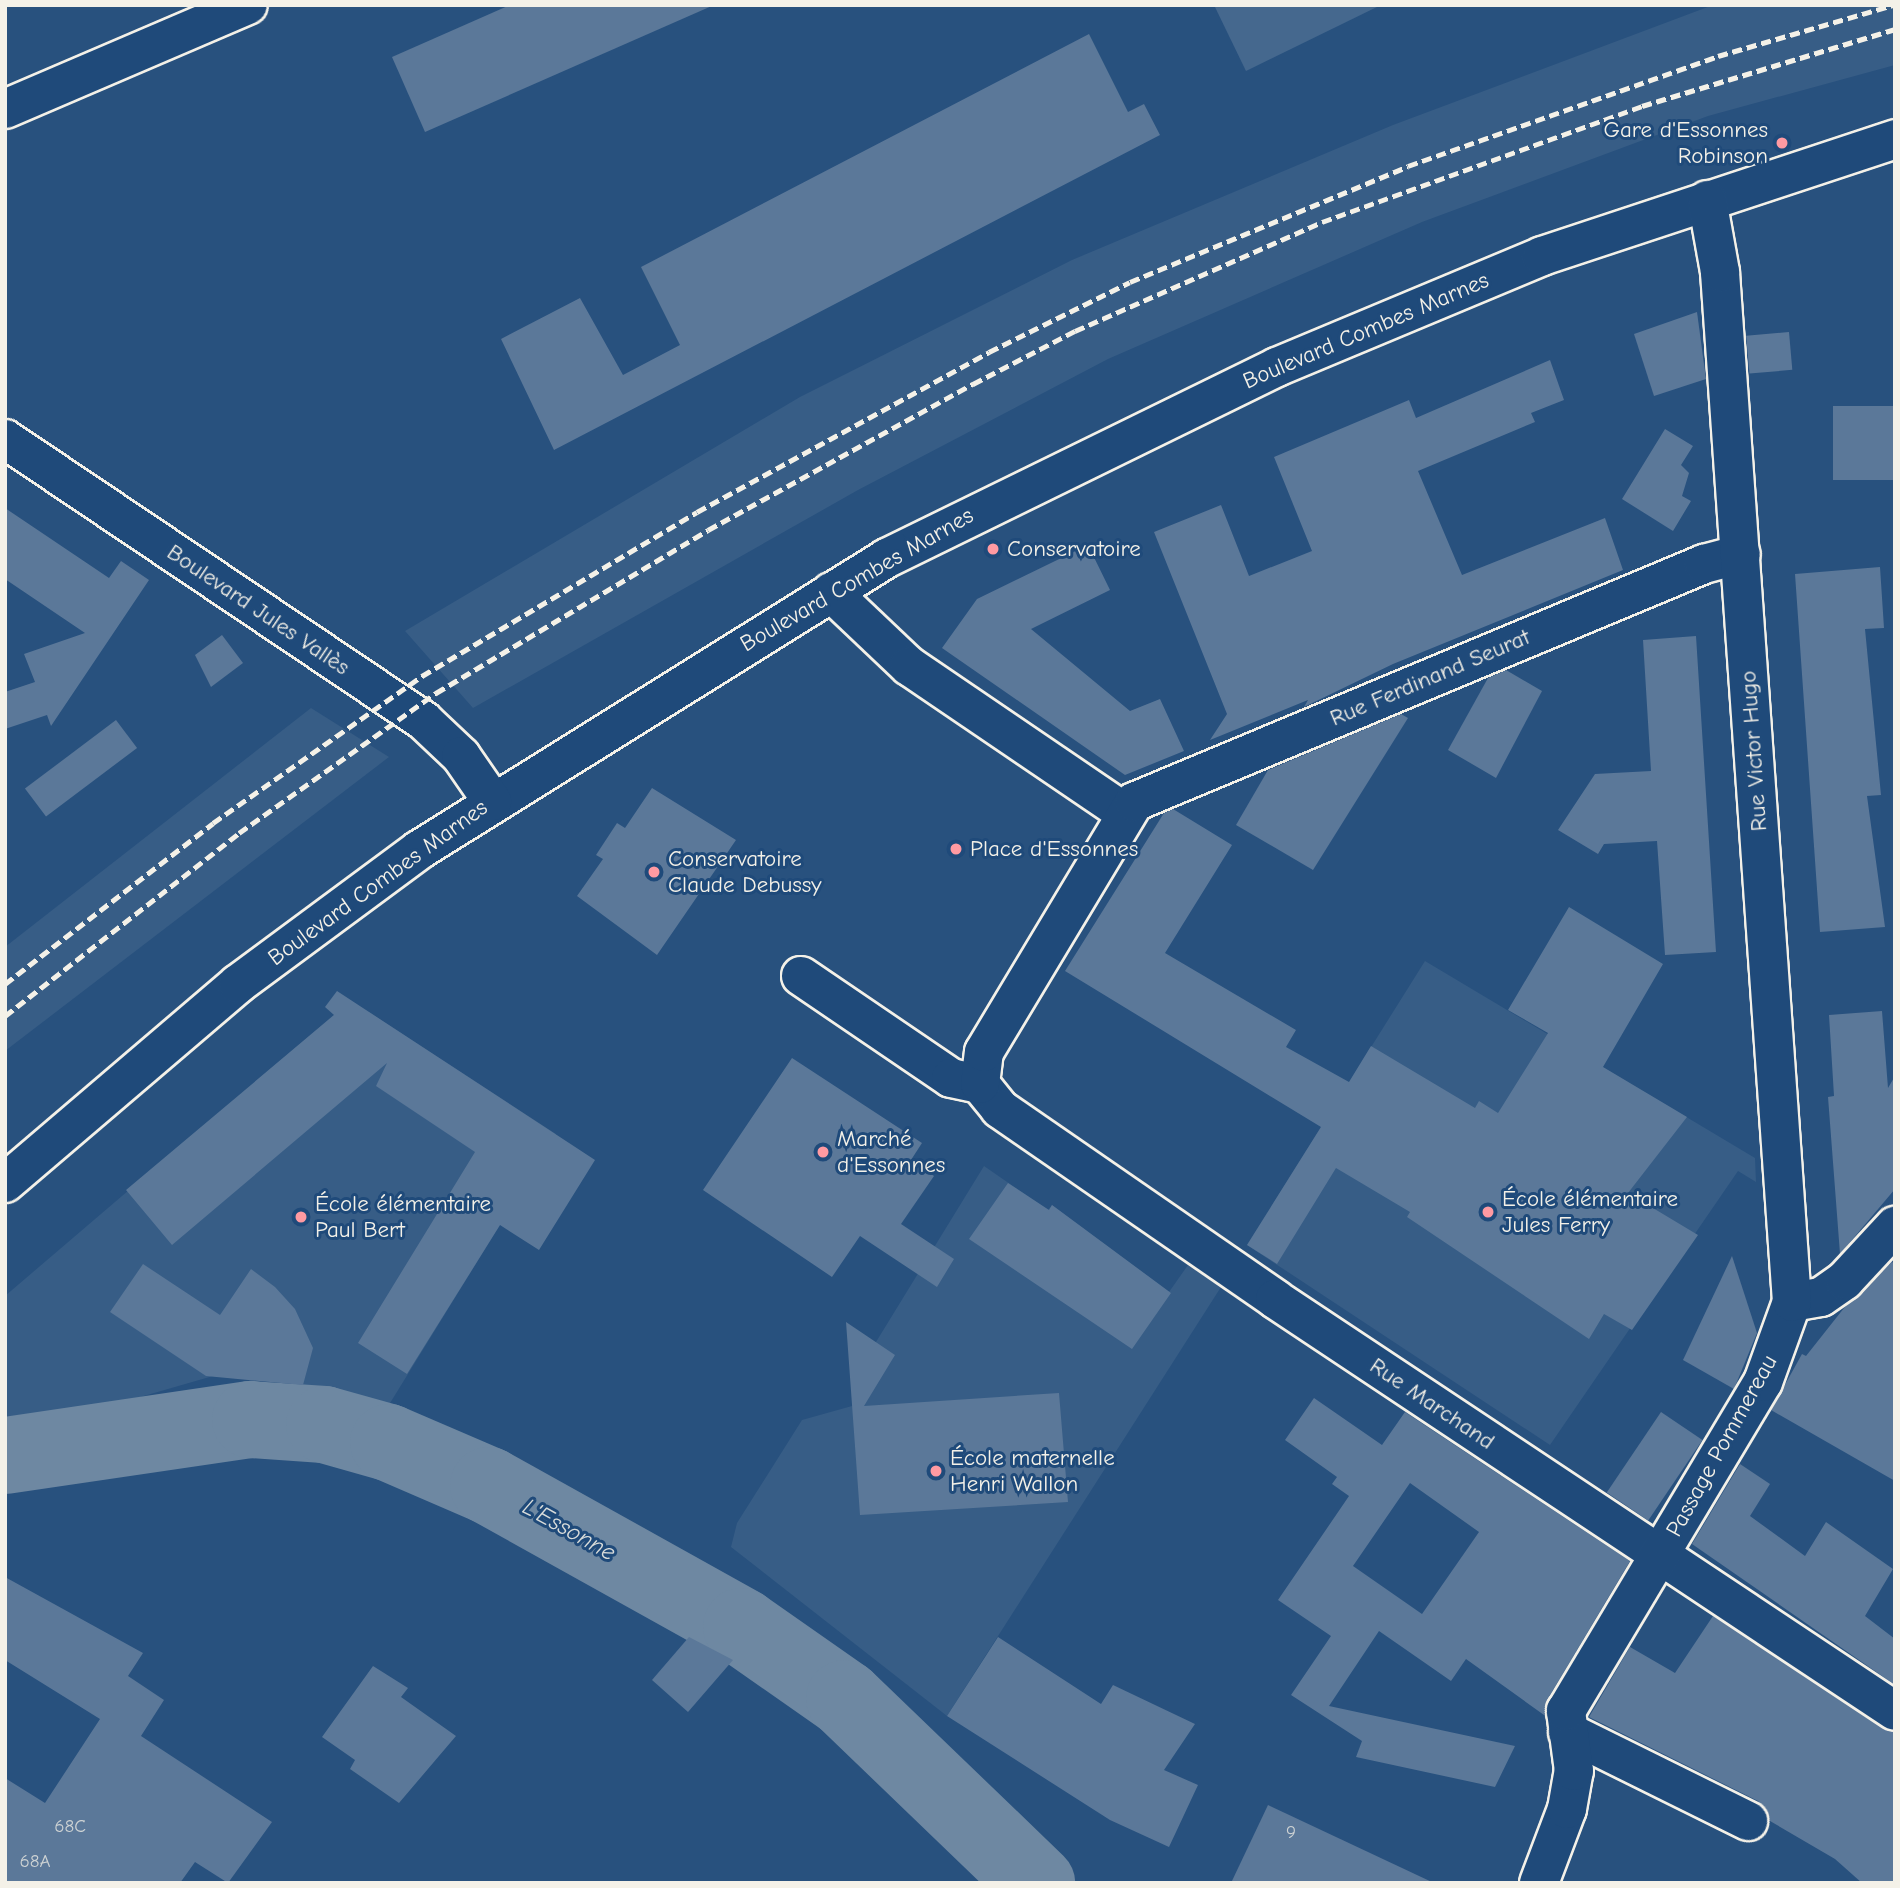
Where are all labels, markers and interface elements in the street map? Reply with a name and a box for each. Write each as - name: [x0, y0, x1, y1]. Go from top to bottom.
- place label: Gare d'Essonnes Robinson: [1603, 116, 1768, 170]
- marker: Gare d'Essonnes Robinson: [1774, 135, 1790, 151]
- street label: Boulevard Combes Marnes: [1239, 267, 1493, 395]
- street label: Boulevard Combes Marnes: [736, 502, 978, 658]
- place label: Conservatoire: [1007, 535, 1141, 563]
- street label: Boulevard Jules Vallès: [161, 539, 355, 681]
- marker: Conservatoire: [985, 541, 1001, 557]
- street label: Rue Ferdinand Seurat: [1326, 623, 1534, 733]
- street label: Rue Victor Hugo: [1735, 670, 1773, 832]
- street label: Boulevard Combes Marnes: [263, 794, 493, 972]
- place label: Place d'Essonnes: [970, 835, 1138, 863]
- marker: Place d'Essonnes: [948, 841, 964, 857]
- place label: Conservatoire Claude Debussy: [668, 845, 822, 899]
- marker: Conservatoire Claude Debussy: [646, 864, 662, 880]
- place label: Marché d'Essonnes: [837, 1125, 945, 1179]
- marker: Marché d'Essonnes: [815, 1144, 831, 1160]
- place label: École élémentaire Jules Ferry: [1502, 1185, 1678, 1239]
- place label: École élémentaire Paul Bert: [315, 1190, 491, 1244]
- marker: École élémentaire Jules Ferry: [1480, 1204, 1496, 1220]
- marker: École élémentaire Paul Bert: [293, 1209, 309, 1225]
- street label: Passage Pommereau: [1661, 1350, 1783, 1542]
- street label: Rue Marchand: [1364, 1352, 1500, 1456]
- place label: École maternelle Henri Wallon: [950, 1444, 1115, 1498]
- marker: École maternelle Henri Wallon: [928, 1463, 944, 1479]
- water label: L'Essonne: [517, 1493, 621, 1567]
- house number: 68C: [54, 1816, 86, 1838]
- house number: 9: [1286, 1822, 1296, 1844]
- house number: 68A: [19, 1851, 51, 1873]

